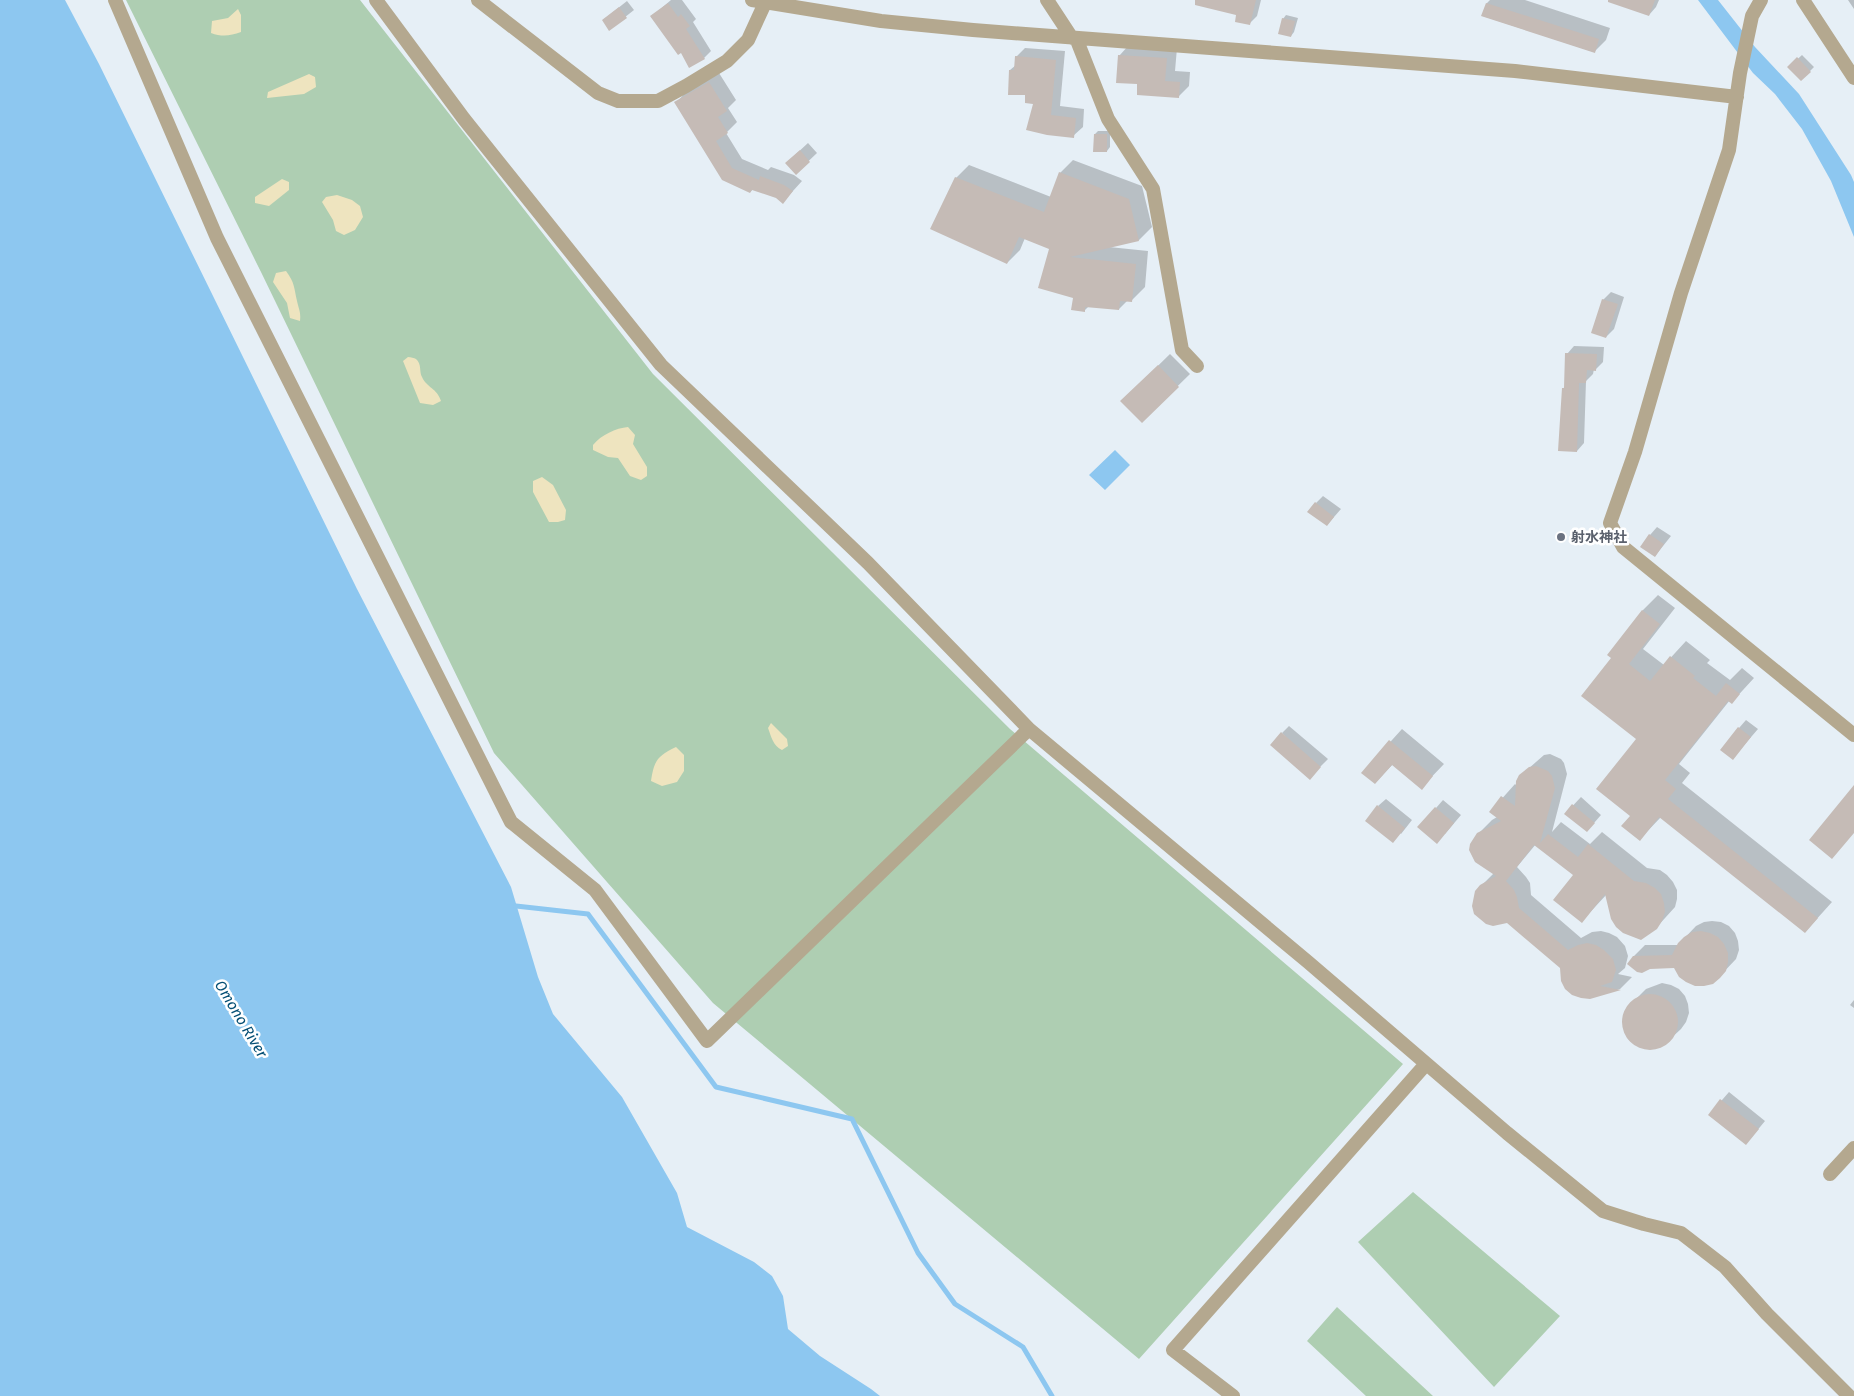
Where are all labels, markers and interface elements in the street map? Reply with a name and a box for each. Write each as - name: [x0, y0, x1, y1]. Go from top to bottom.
- place label: 射水神社: [1571, 529, 1627, 546]
- marker: 射水神社: [1555, 531, 1567, 543]
- water label: Omono River: [211, 977, 272, 1062]

